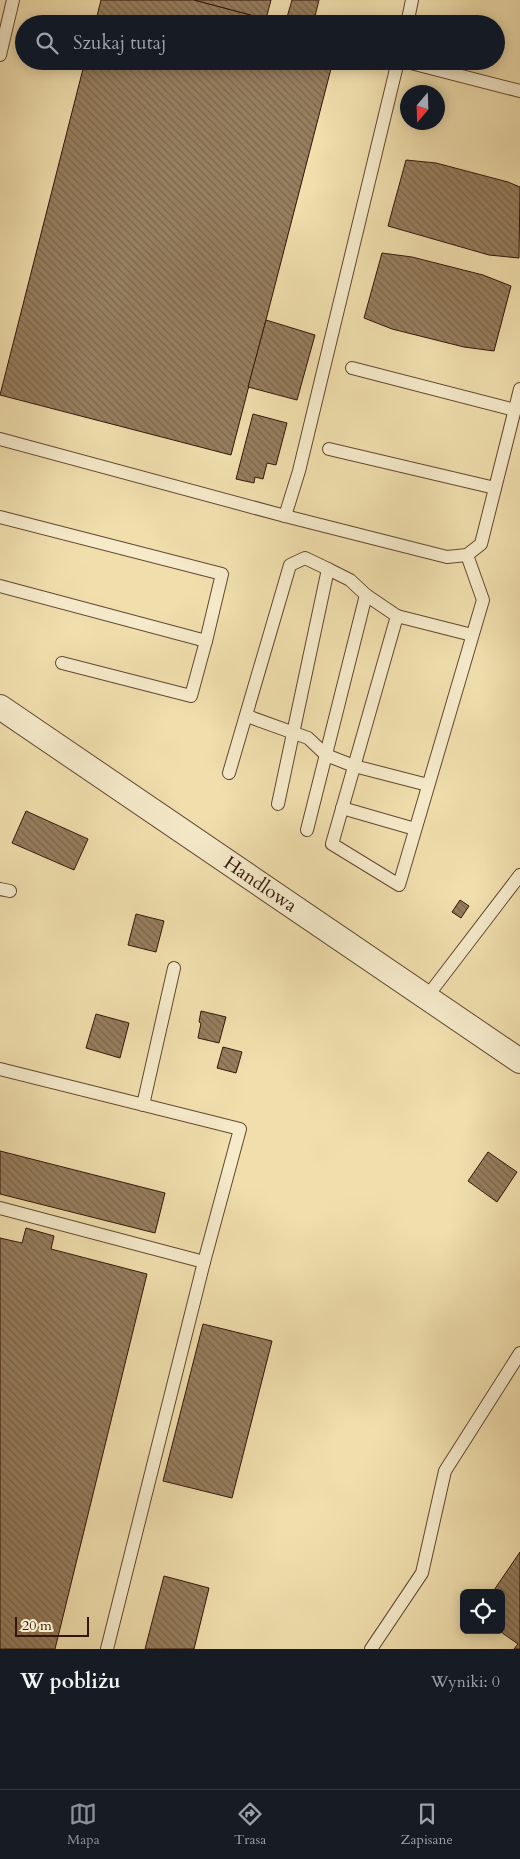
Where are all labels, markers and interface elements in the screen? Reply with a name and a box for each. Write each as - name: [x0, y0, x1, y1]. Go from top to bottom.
- search box: [15, 15, 505, 70]
- icon: search: [33, 29, 61, 57]
- text: Szukaj tutaj: [73, 30, 166, 56]
- north arrow: [400, 85, 445, 130]
- street label: Handlowa: [219, 850, 302, 919]
- map controls: [460, 1589, 505, 1634]
- button: locate: [460, 1589, 505, 1634]
- scale bar: [15, 1614, 89, 1637]
- text: 20 m: [22, 1616, 52, 1635]
- text: W pobliżu: [20, 1667, 121, 1696]
- text: Wyniki: 0: [431, 1671, 500, 1693]
- tab: Mapa: [67, 1800, 100, 1849]
- tab: Trasa: [234, 1800, 266, 1849]
- tab: Zapisane: [400, 1800, 453, 1849]

